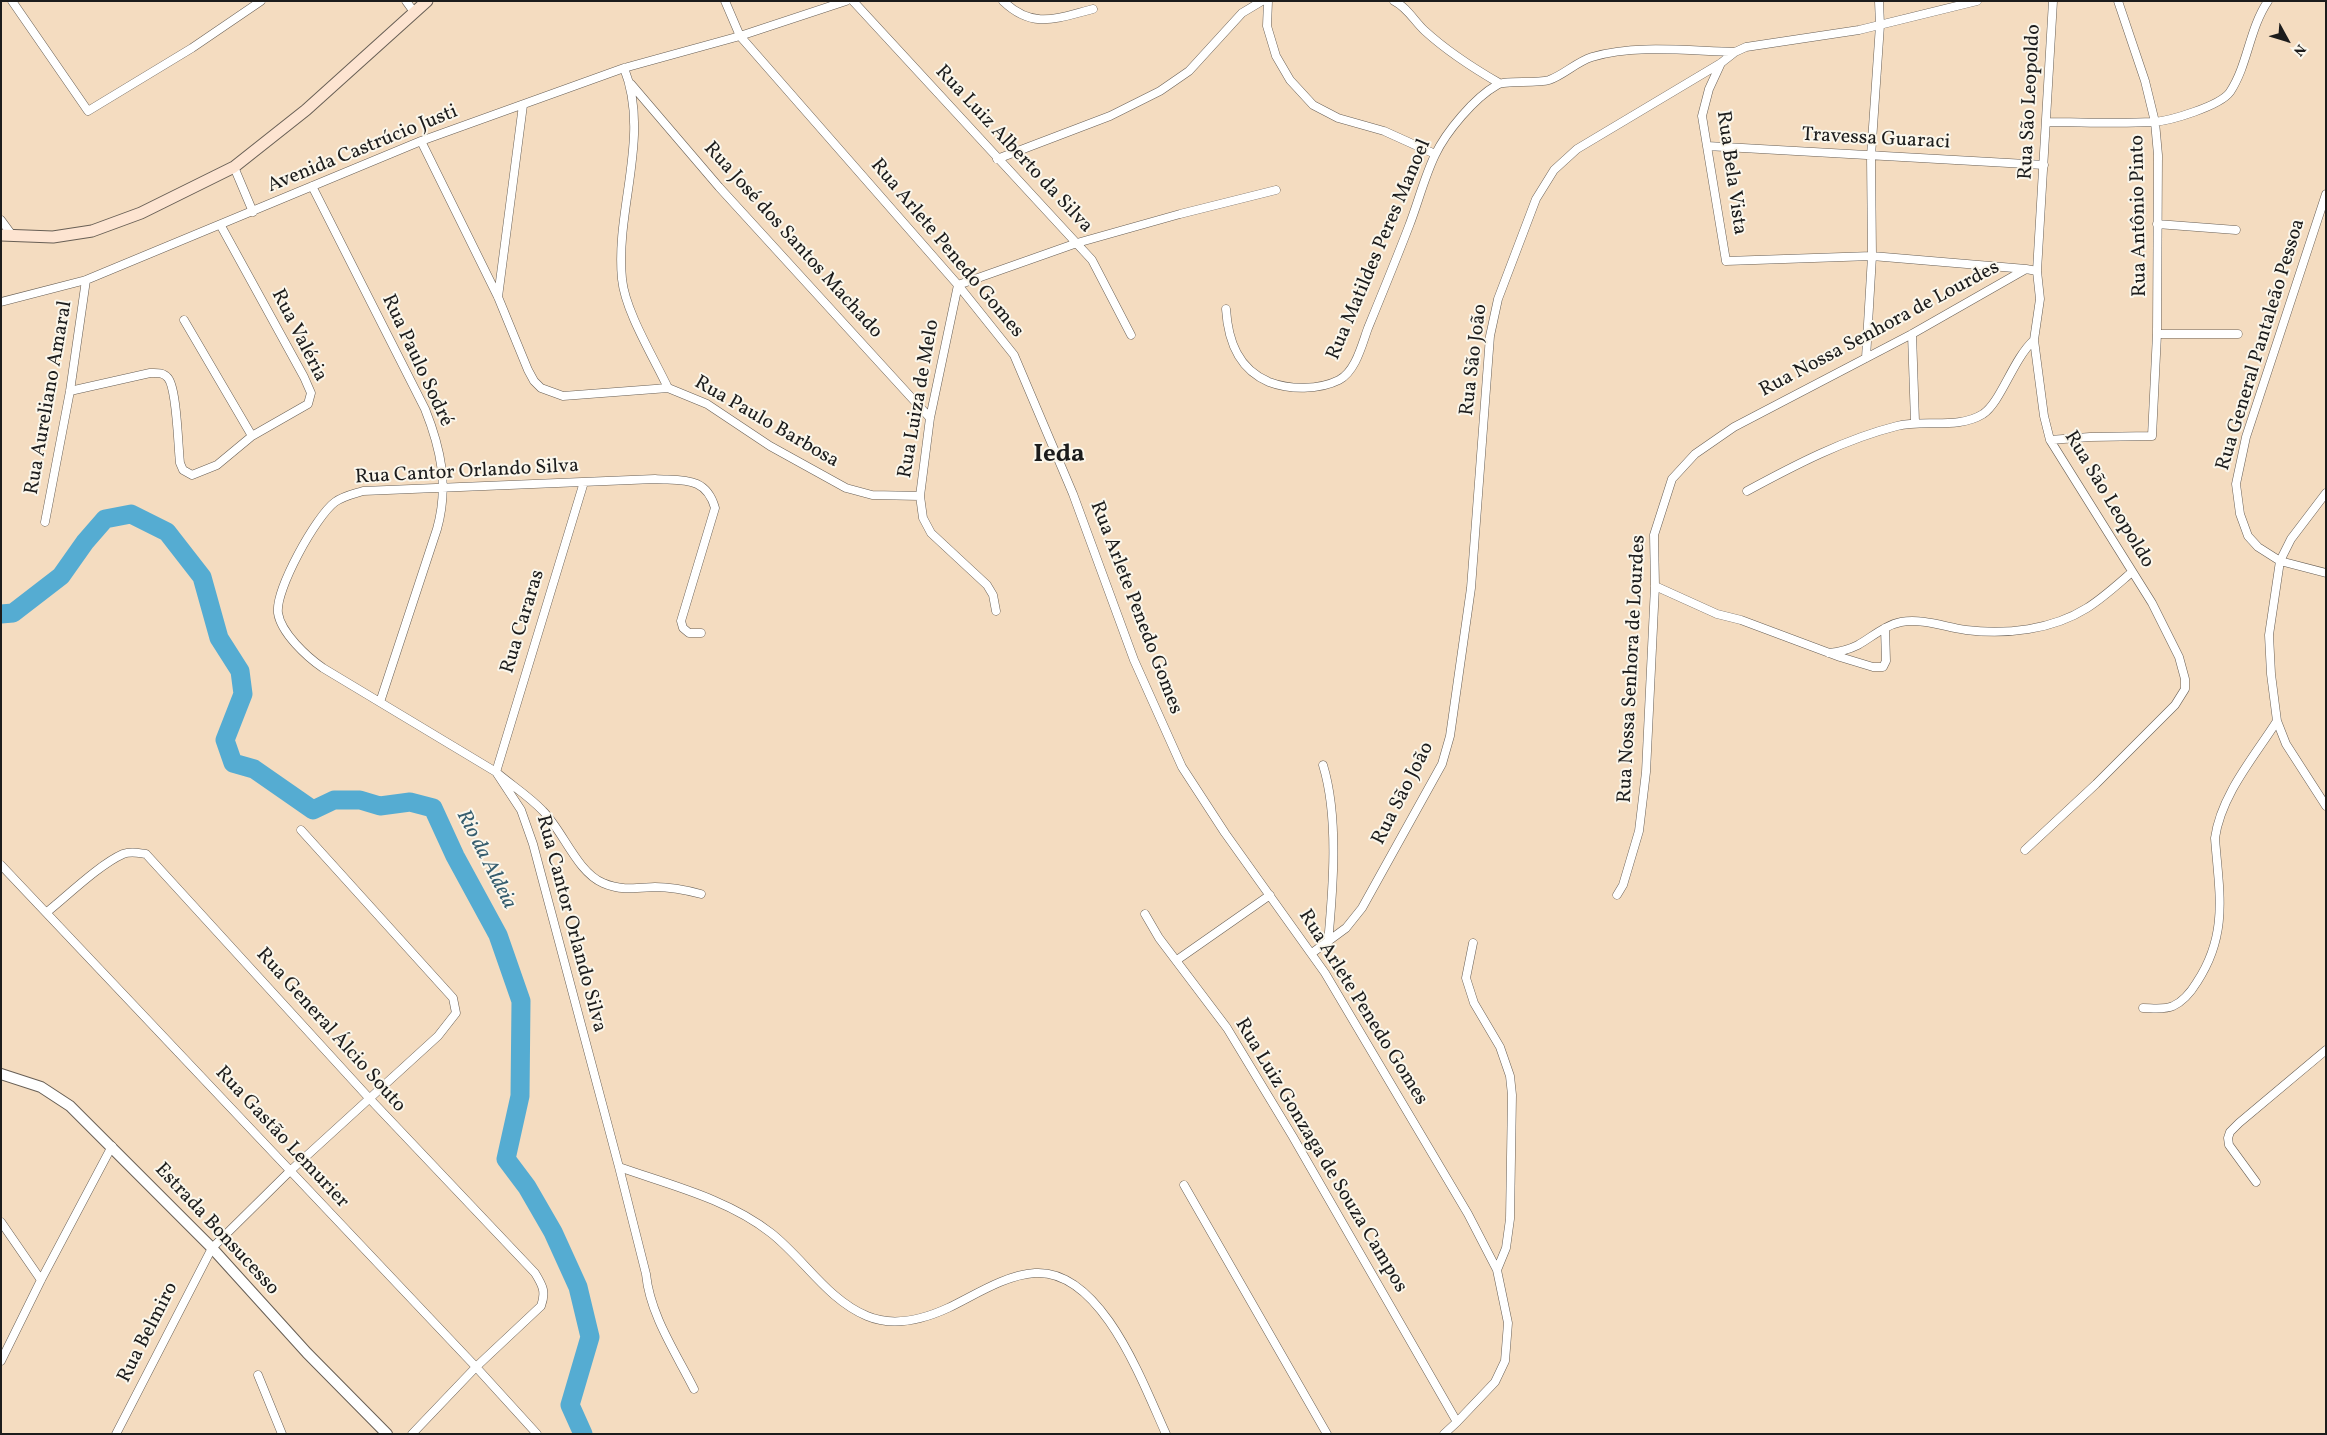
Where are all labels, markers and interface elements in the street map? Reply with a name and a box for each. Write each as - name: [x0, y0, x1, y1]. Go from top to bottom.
- north arrow: [2262, 15, 2312, 65]
- street label: Rua São Leopoldo: [2015, 24, 2047, 180]
- text: N: [2288, 40, 2310, 60]
- street label: Rua Luiz Alberto da Silva: [929, 61, 1097, 239]
- street label: Avenida Castrúcio Justi: [264, 101, 462, 199]
- street label: Rua Bela Vista: [1709, 109, 1751, 237]
- street label: Travessa Guaraci: [1801, 124, 1951, 156]
- street label: Rua Antônio Pinto: [2127, 135, 2153, 297]
- street label: Rua Matildes Peres Manoel: [1323, 136, 1437, 364]
- street label: Rua José dos Santos Machado: [697, 138, 887, 344]
- street label: Rua Arlete Penedo Gomes: [864, 155, 1028, 343]
- street label: Rua General Pantaleão Pessoa: [2212, 216, 2312, 474]
- street label: Rua Nossa Senhora de Lourdes: [1756, 256, 2004, 404]
- street label: Rua Valéria: [264, 286, 332, 386]
- street label: Rua Paulo Sodré: [375, 291, 457, 431]
- street label: Rua Aureliano Amaral: [21, 299, 79, 497]
- street label: Rua São João: [1456, 303, 1494, 417]
- street label: Rua Luiza de Melo: [894, 318, 946, 480]
- street label: Rua Paulo Barbosa: [689, 372, 843, 474]
- street label: Rua São Leopoldo: [2058, 427, 2158, 573]
- district label: Ieda: [1033, 441, 1085, 471]
- street label: Rua Cantor Orlando Silva: [354, 455, 580, 491]
- street label: Rua Arlete Penedo Gomes: [1083, 498, 1187, 718]
- street label: Rua Nossa Senhora de Lourdes: [1614, 534, 1652, 804]
- street label: Rua Cararas: [497, 567, 551, 677]
- street label: Rua São João: [1368, 738, 1440, 850]
- water label: Rio da Aldeia: [449, 806, 521, 914]
- street label: Rua Cantor Orlando Silva: [529, 813, 611, 1035]
- street label: Rua Arlete Penedo Gomes: [1292, 906, 1432, 1110]
- street label: Rua General Álcio Souto: [250, 944, 410, 1118]
- street label: Rua Luiz Gonzaga de Souza Campos: [1228, 1014, 1412, 1298]
- street label: Rua Gastão Lemurier: [209, 1062, 353, 1214]
- street label: Estrada Bonsucesso: [148, 1159, 284, 1301]
- street label: Rua Belmiro: [113, 1279, 185, 1387]

